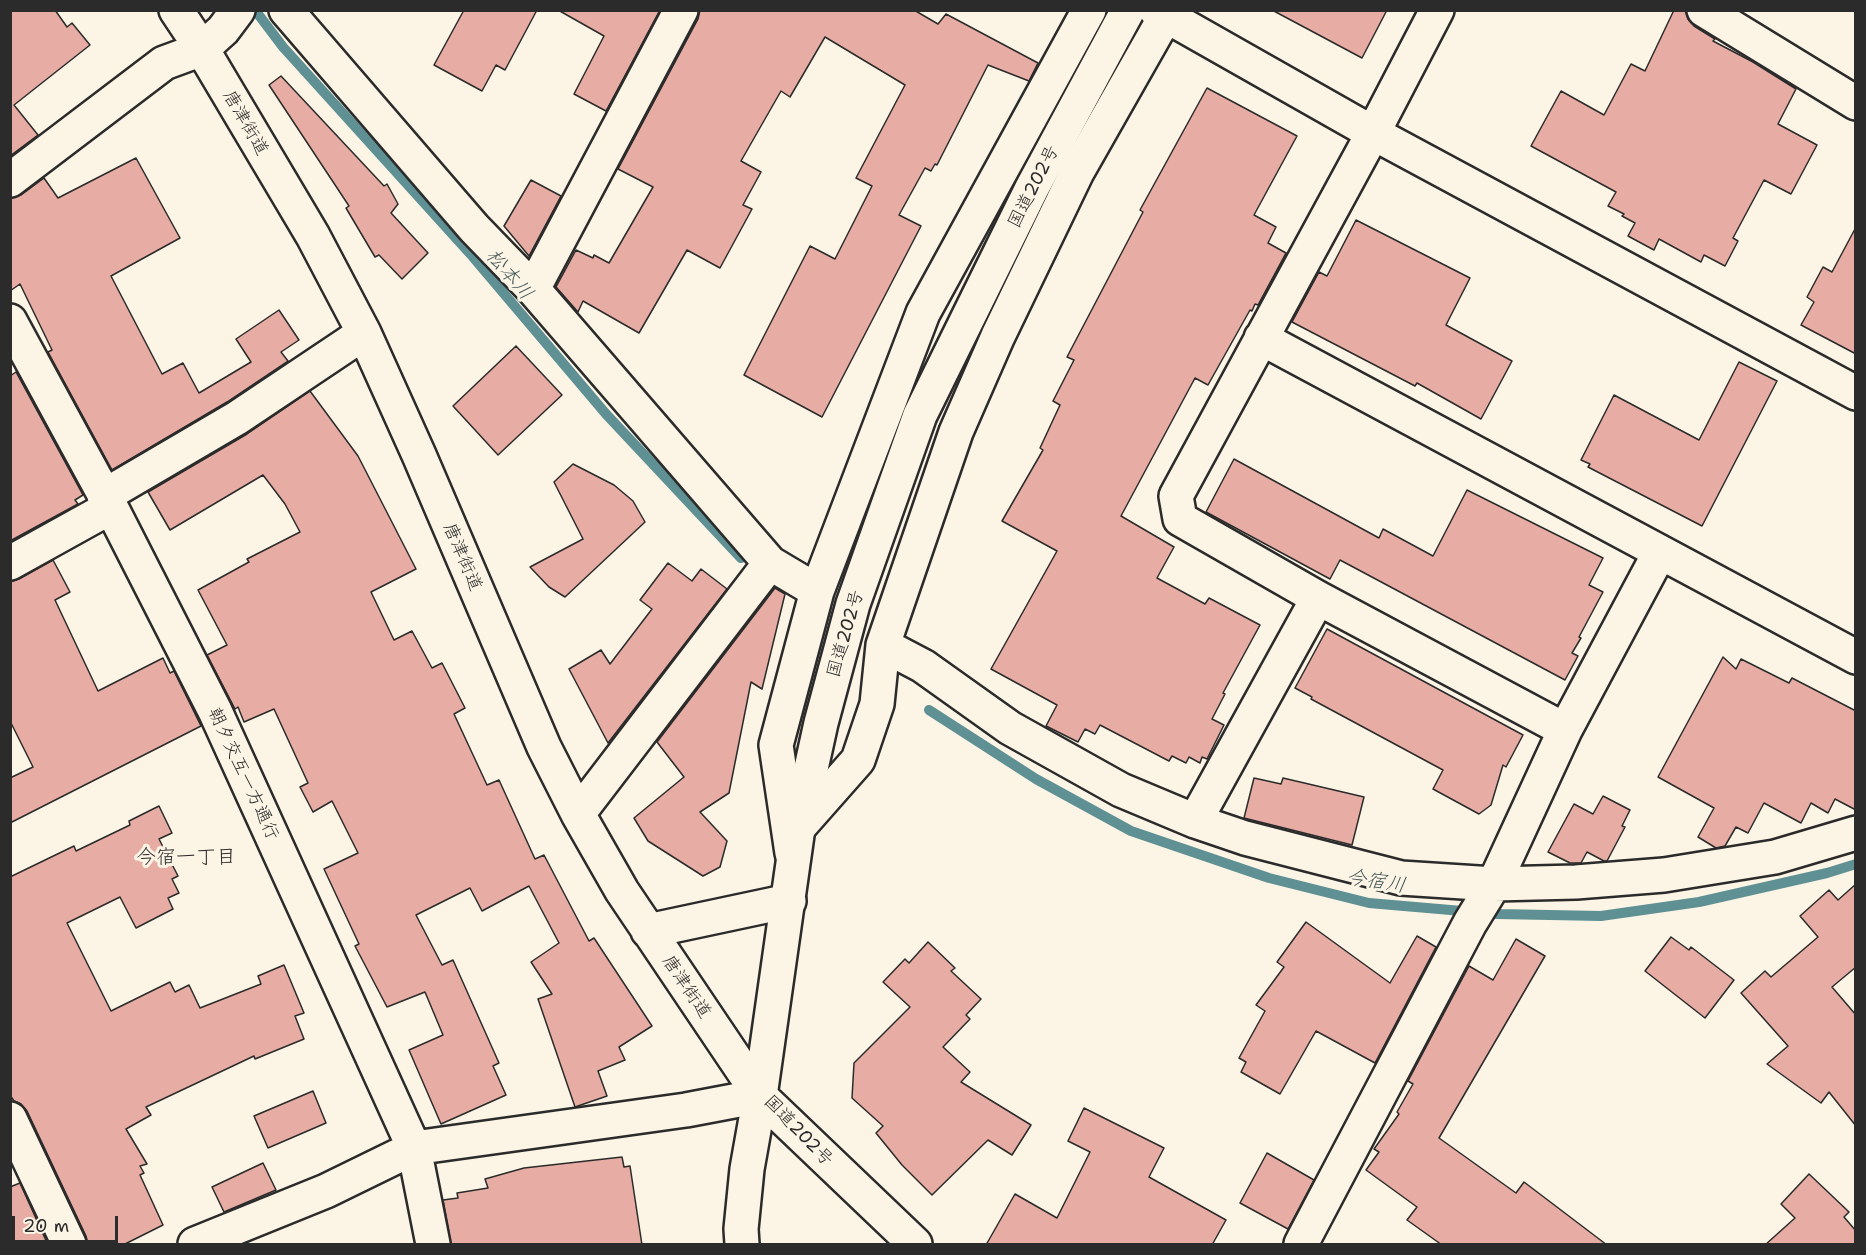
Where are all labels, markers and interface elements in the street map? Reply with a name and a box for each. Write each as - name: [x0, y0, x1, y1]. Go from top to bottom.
- street label: 唐津街道: [218, 86, 272, 160]
- street label: 国道202号: [1004, 142, 1064, 232]
- water label: 松本川: [480, 244, 538, 306]
- street label: 唐津街道: [438, 520, 486, 594]
- street label: 国道202号: [823, 588, 869, 680]
- street label: 朝夕交互一方通行: [203, 704, 283, 844]
- district label: 今宿一丁目: [136, 846, 236, 870]
- water label: 今宿川: [1344, 865, 1408, 899]
- street label: 唐津街道: [657, 951, 715, 1023]
- street label: 国道202号: [759, 1091, 837, 1171]
- scale bar: [15, 1204, 122, 1242]
- text: 20 m: [23, 1214, 69, 1238]

